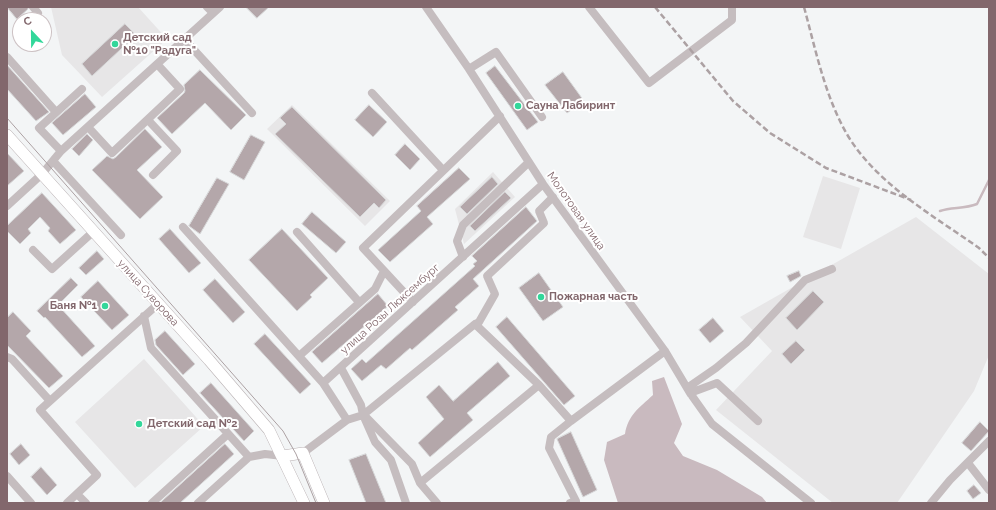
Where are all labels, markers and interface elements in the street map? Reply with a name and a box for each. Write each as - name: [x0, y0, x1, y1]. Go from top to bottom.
- north arrow: [12, 12, 52, 52]
- text: С: [22, 14, 34, 29]
- place label: Детский сад №10 "Радуга": [123, 31, 196, 57]
- marker: Детский сад №10 "Радуга": [110, 39, 120, 49]
- place label: Сауна Лабиринт: [526, 99, 615, 113]
- marker: Сауна Лабиринт: [513, 101, 523, 111]
- street label: Молотовая улица: [544, 169, 608, 253]
- street label: улица Суворова: [115, 257, 181, 329]
- street label: улица Розы Люксембург: [338, 261, 442, 357]
- place label: Пожарная часть: [549, 290, 638, 304]
- marker: Пожарная часть: [536, 292, 546, 302]
- place label: Баня №1: [50, 299, 97, 313]
- marker: Баня №1: [100, 301, 110, 311]
- place label: Детский сад №2: [147, 417, 237, 431]
- marker: Детский сад №2: [134, 419, 144, 429]

